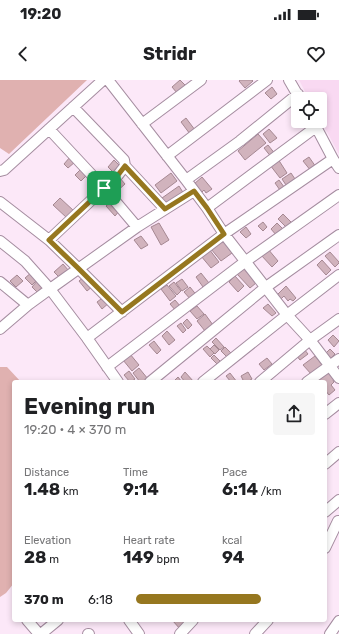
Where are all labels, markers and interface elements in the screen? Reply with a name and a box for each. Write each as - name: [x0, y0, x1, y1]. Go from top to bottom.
- text: 19:20: [20, 5, 61, 23]
- icon: back: [12, 43, 34, 65]
- text: Stridr: [143, 43, 196, 65]
- icon: heart: [305, 43, 327, 65]
- map controls: [291, 92, 327, 128]
- button: locate: [291, 92, 327, 128]
- pin: [87, 171, 121, 205]
- icon: arrive: [93, 177, 115, 199]
- text: Evening run: [24, 393, 155, 420]
- button: share: [273, 393, 315, 435]
- text: 19:20 · 4 × 370 m: [24, 422, 126, 437]
- text: Distance: [24, 466, 69, 479]
- text: Time: [123, 466, 148, 479]
- text: Pace: [222, 466, 247, 479]
- text: 1.48: [24, 479, 60, 499]
- text: 9:14: [123, 479, 159, 499]
- text: 6:14: [222, 479, 258, 499]
- text: km: [60, 485, 78, 498]
- text: /km: [258, 485, 282, 498]
- text: Elevation: [24, 534, 71, 547]
- text: Heart rate: [123, 534, 175, 547]
- text: kcal: [222, 534, 242, 547]
- text: 28: [24, 547, 47, 567]
- text: 149: [123, 547, 154, 567]
- text: 94: [222, 547, 244, 567]
- text: m: [47, 553, 59, 566]
- text: bpm: [154, 553, 179, 566]
- text: 370 m: [24, 592, 64, 607]
- text: 6:18: [88, 592, 113, 607]

